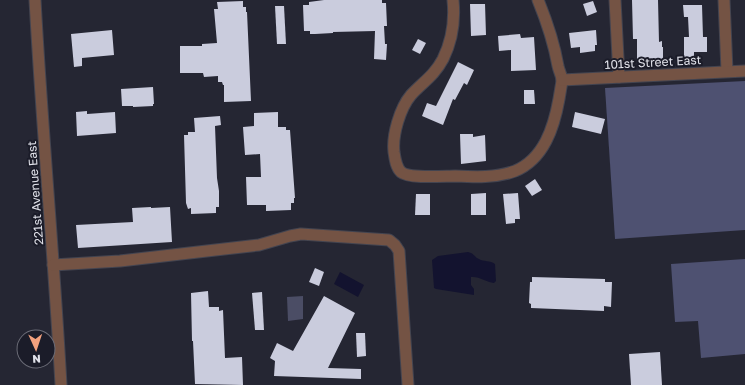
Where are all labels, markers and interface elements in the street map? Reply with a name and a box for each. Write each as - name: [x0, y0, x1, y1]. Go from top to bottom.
- street label: 101st Street East: [604, 52, 702, 72]
- street label: 221st Avenue East: [24, 140, 46, 246]
- north arrow: [16, 329, 56, 369]
- text: N: [32, 353, 41, 366]

